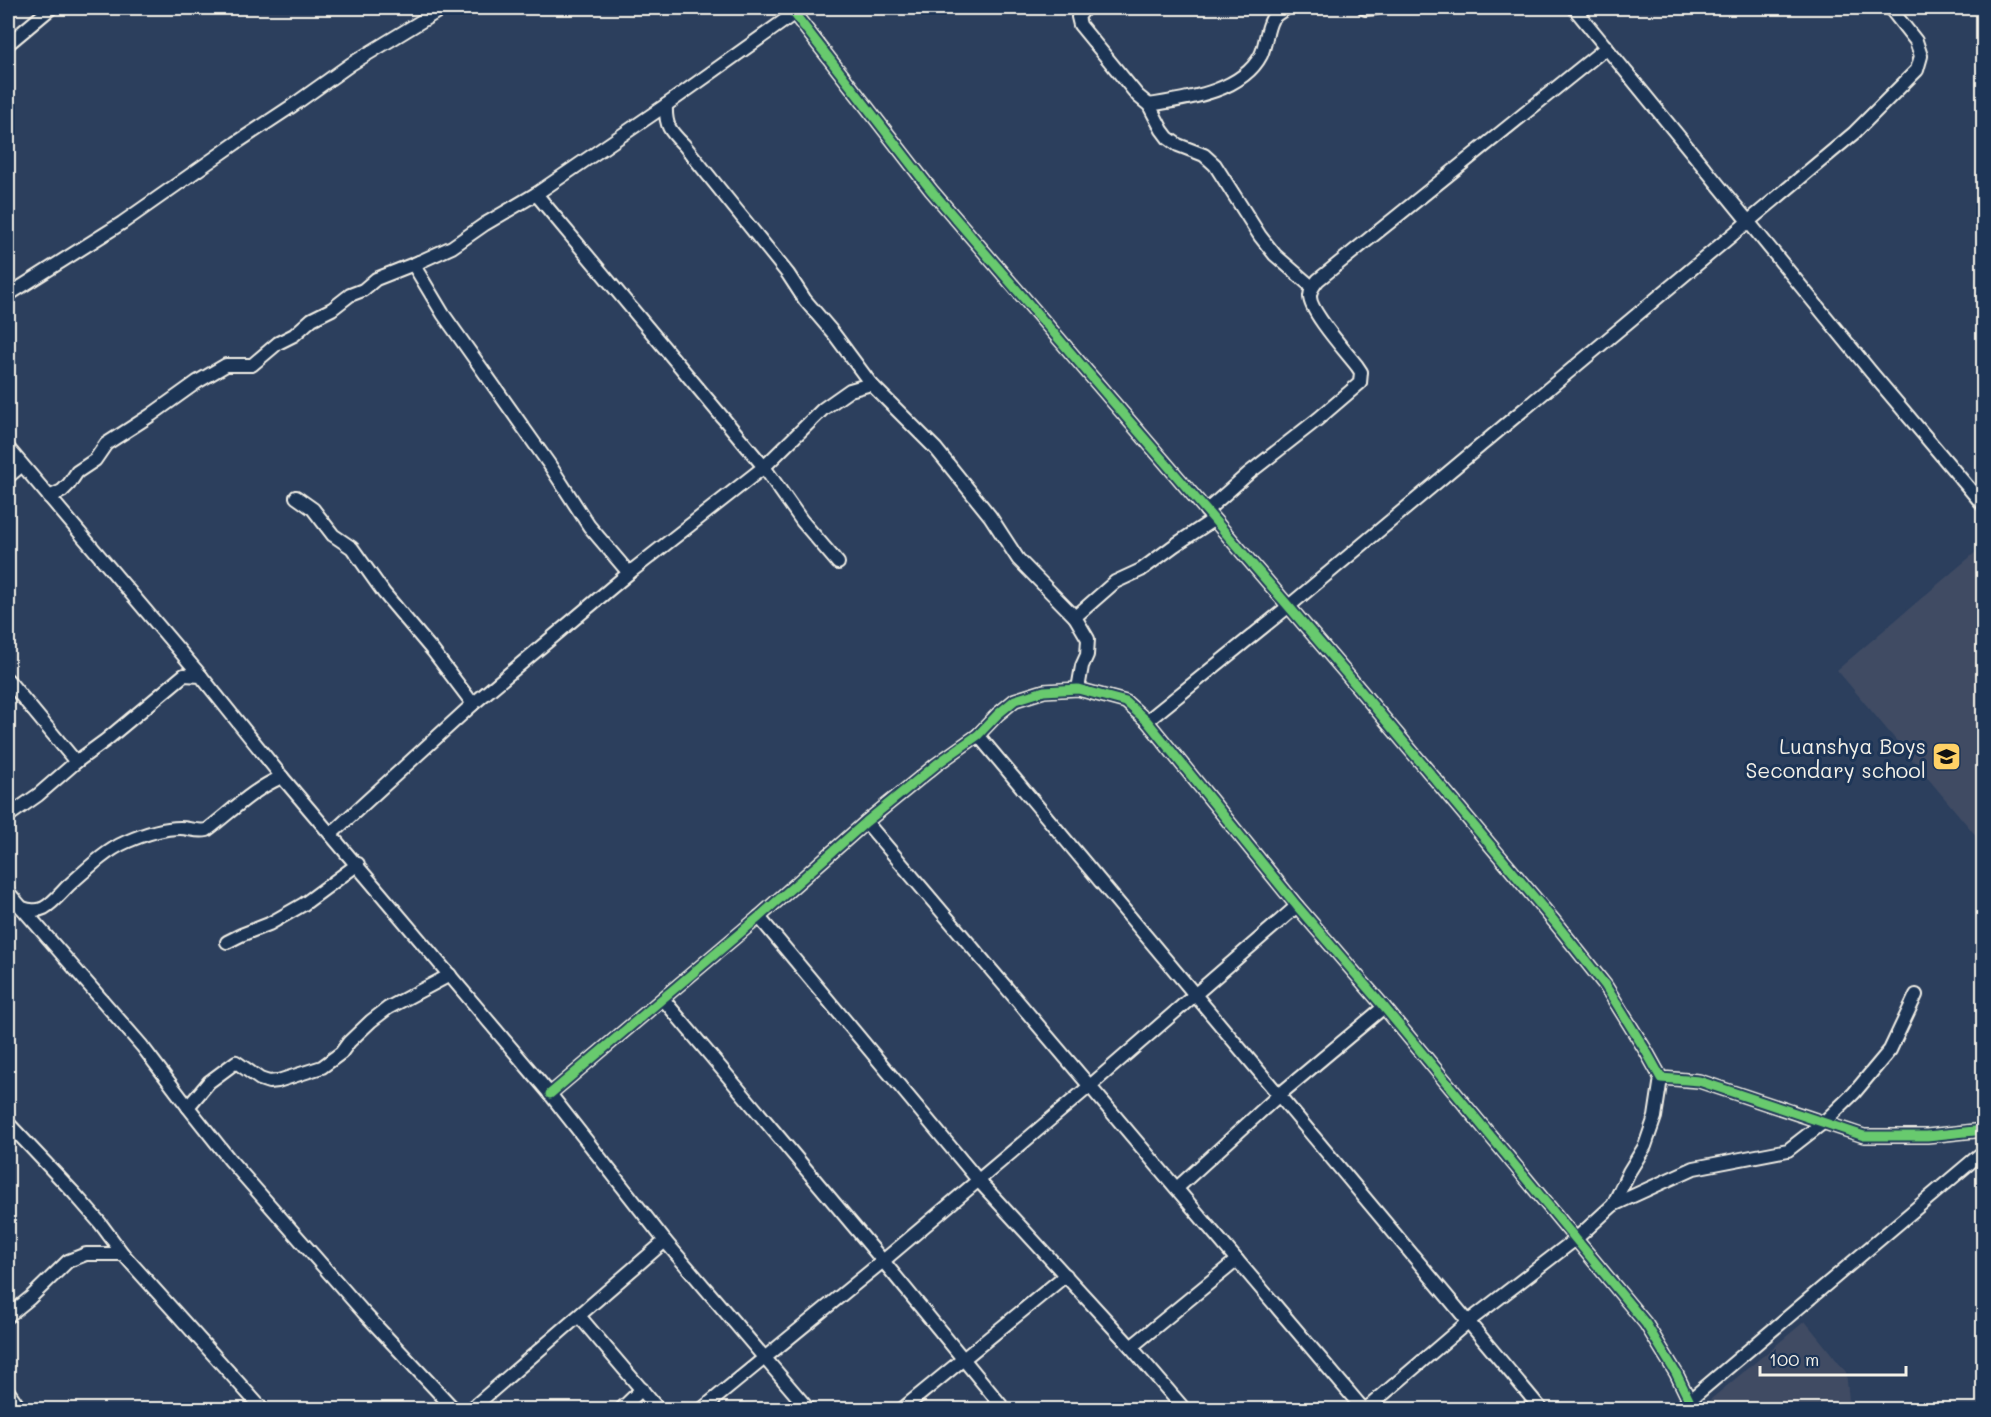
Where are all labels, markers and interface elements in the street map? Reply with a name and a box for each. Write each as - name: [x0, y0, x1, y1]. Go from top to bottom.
- place label: Luanshya Boys Secondary school: [1746, 732, 1926, 783]
- school or university icon: Luanshya Boys Secondary school: [1931, 741, 1963, 773]
- scale bar: [1760, 1339, 1906, 1377]
- text: 100 m: [1769, 1347, 1819, 1371]

